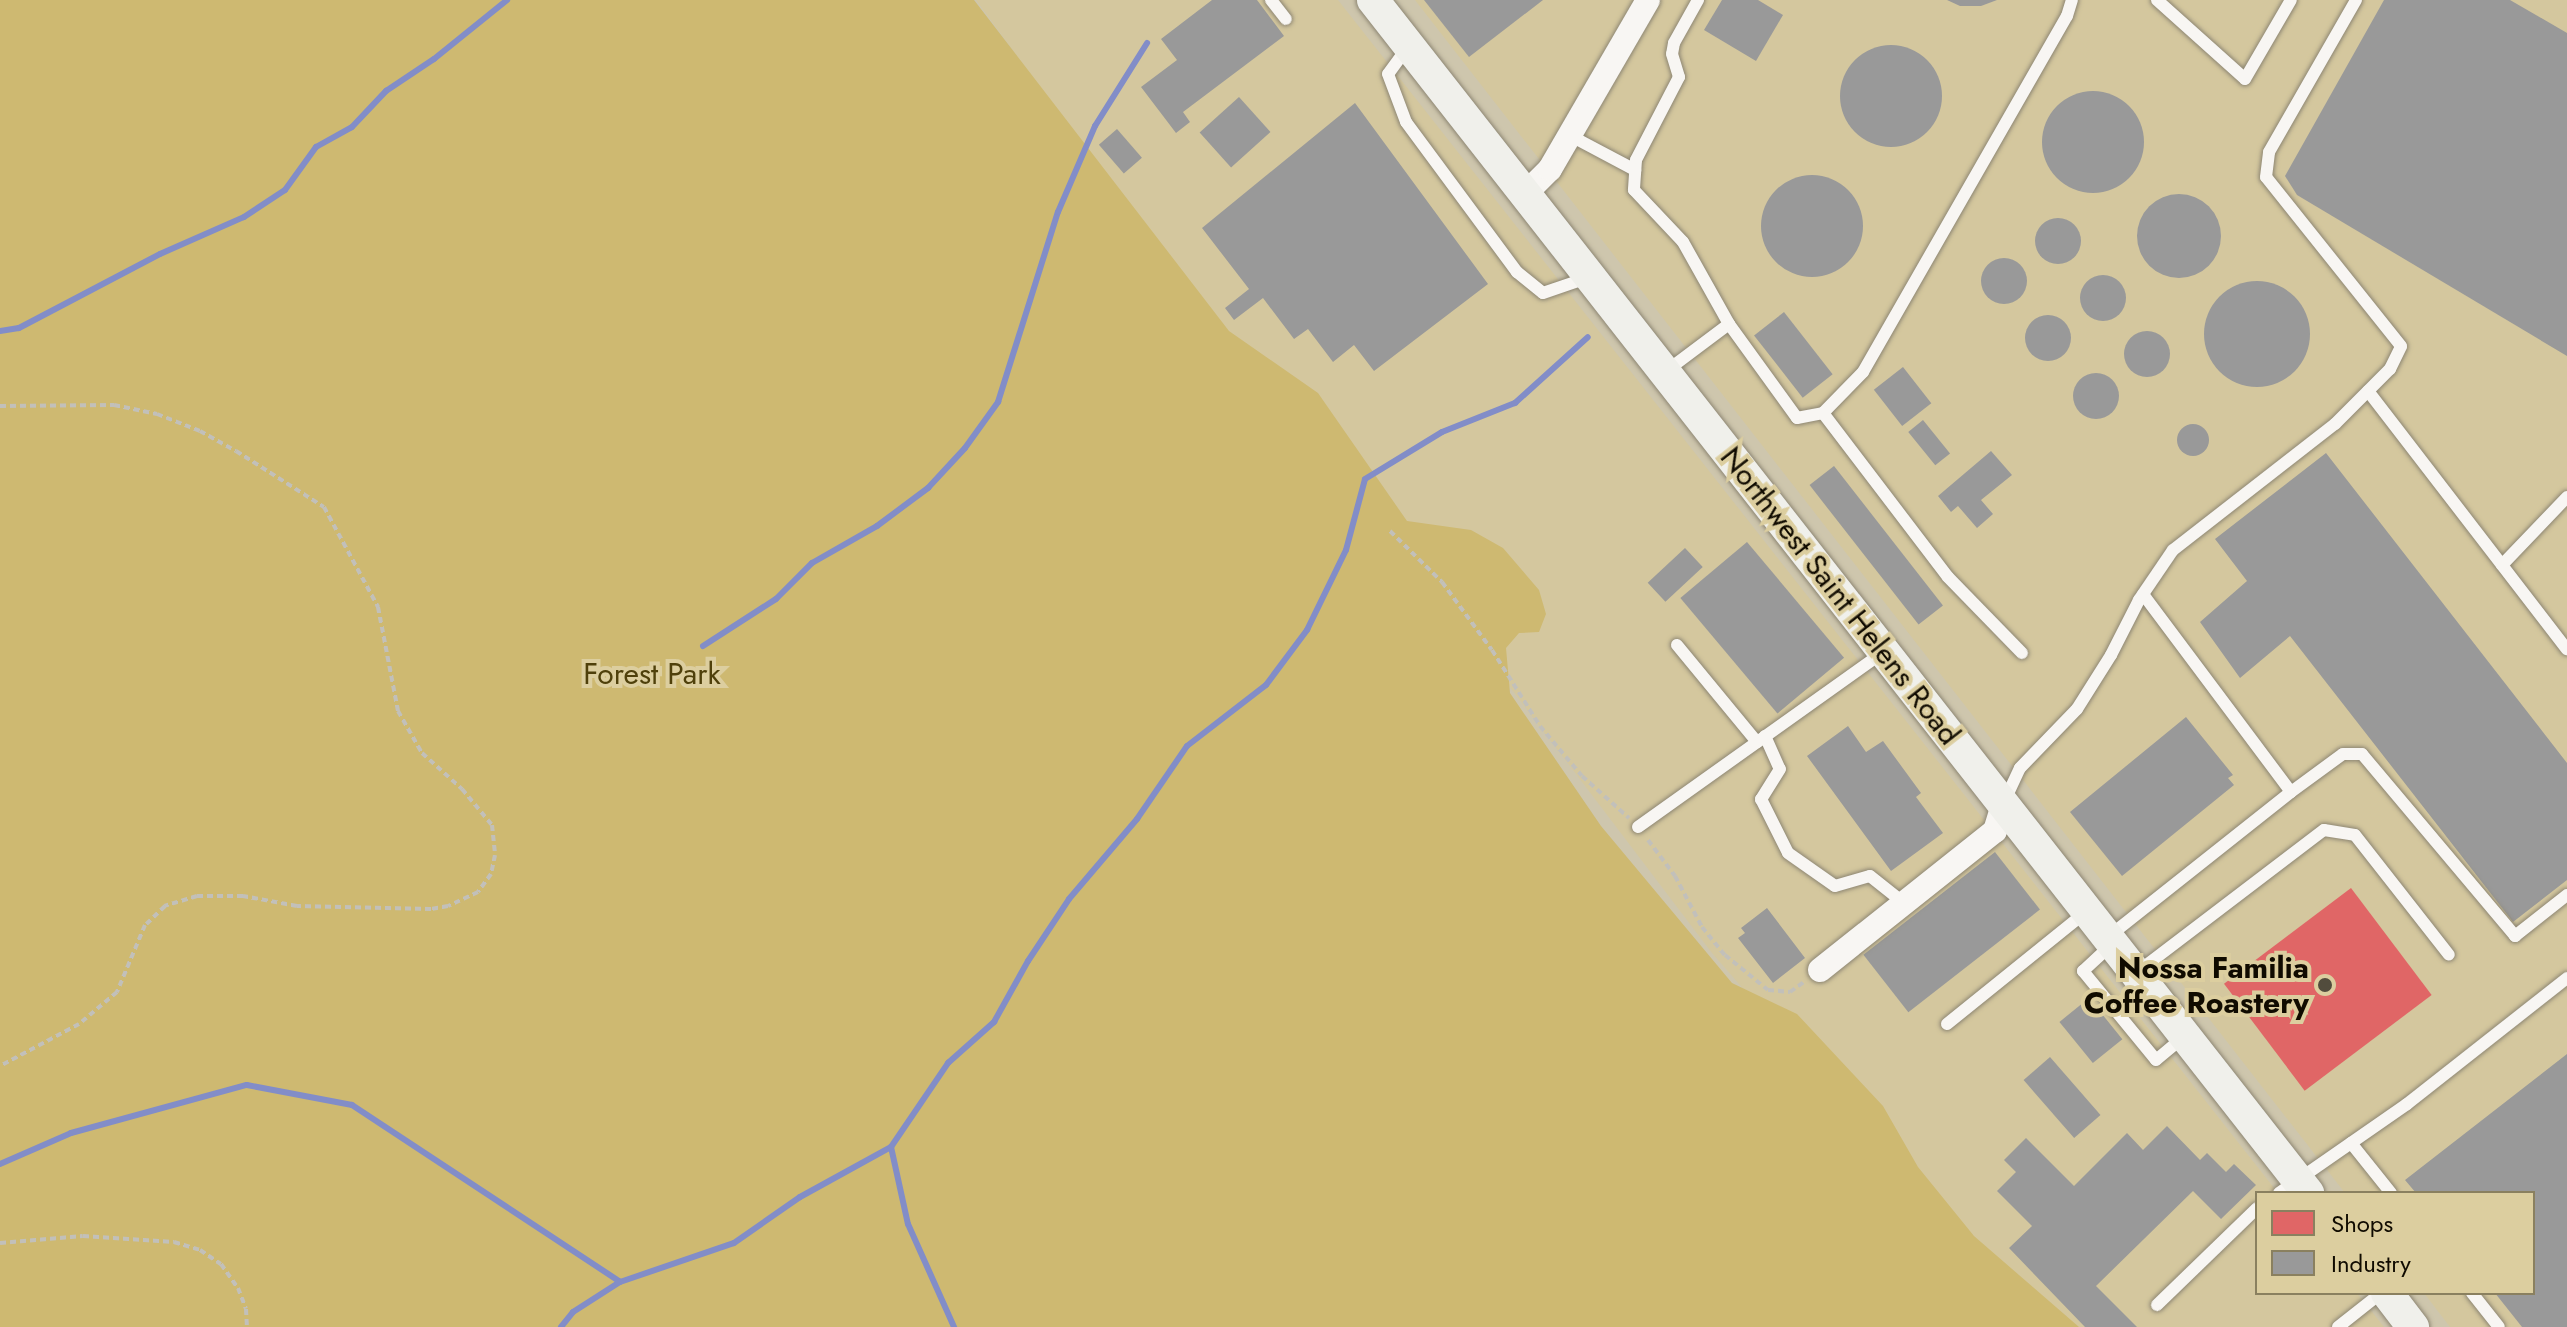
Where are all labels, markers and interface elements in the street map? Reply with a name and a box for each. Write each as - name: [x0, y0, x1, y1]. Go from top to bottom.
- street label: Northwest Saint Helens Road: [1713, 440, 1967, 752]
- park label: Forest Park: [583, 656, 721, 692]
- place label: Nossa Familia Coffee Roastery: [2084, 950, 2309, 1020]
- marker: Nossa Familia Coffee Roastery: [2316, 976, 2334, 994]
- legend: [2255, 1191, 2535, 1295]
- text: Shops: [2331, 1206, 2393, 1241]
- text: Industry: [2331, 1246, 2411, 1281]

